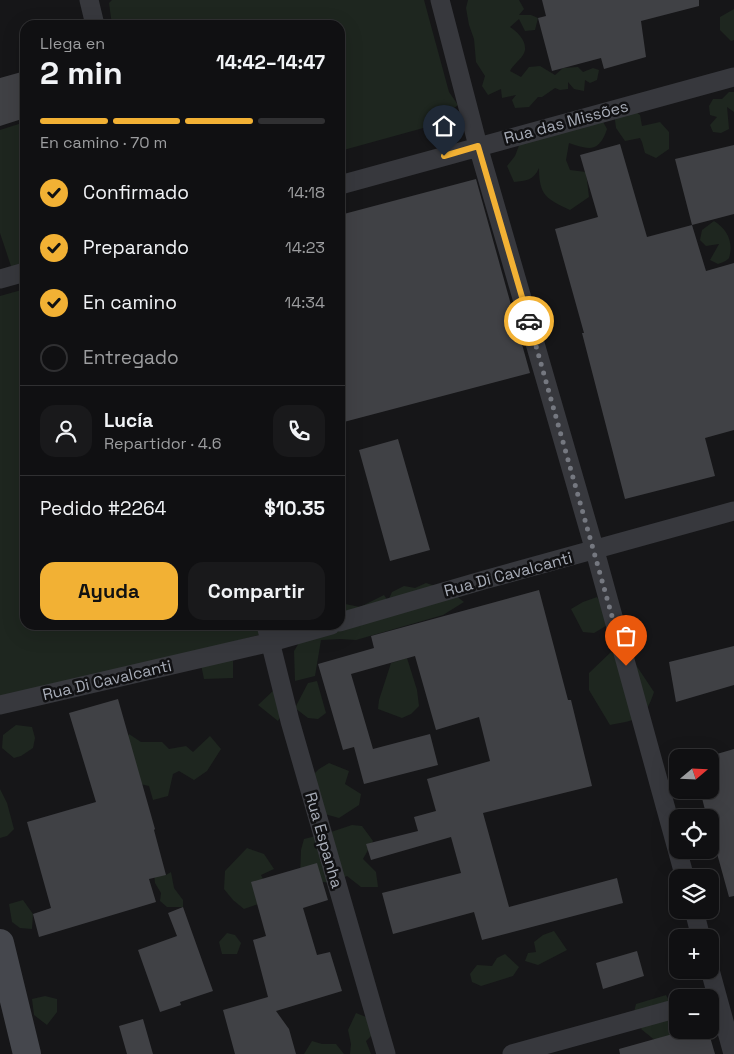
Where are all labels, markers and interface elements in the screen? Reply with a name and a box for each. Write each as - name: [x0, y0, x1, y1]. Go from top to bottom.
- text: Llega en: [40, 33, 105, 54]
- text: 14:42–14:47: [216, 50, 325, 75]
- text: 2 min: [40, 53, 123, 93]
- street label: Rua das Missões: [502, 95, 630, 149]
- pin: [423, 105, 465, 156]
- icon: home: [430, 112, 458, 140]
- text: En camino · 70 m: [40, 132, 167, 153]
- icon: check: [40, 179, 68, 207]
- text: Confirmado: [83, 180, 189, 205]
- text: 14:18: [288, 182, 325, 203]
- icon: check: [40, 234, 68, 262]
- text: Preparando: [83, 235, 189, 260]
- text: 14:23: [285, 237, 325, 258]
- icon: check: [40, 289, 68, 317]
- text: En camino: [83, 290, 177, 315]
- text: 14:34: [285, 292, 325, 313]
- courier: [504, 296, 554, 346]
- icon: car: [515, 307, 543, 335]
- text: Entregado: [83, 345, 179, 370]
- button: person: [40, 405, 92, 457]
- button: phone: [273, 405, 325, 457]
- text: Lucía: [104, 408, 153, 433]
- text: Repartidor · 4.6: [104, 433, 222, 454]
- text: Pedido #2264: [40, 496, 166, 521]
- text: $10.35: [264, 496, 325, 521]
- street label: Rua Di Cavalcanti: [442, 547, 574, 601]
- button: Ayuda: [40, 562, 178, 620]
- button: Compartir: [188, 562, 325, 620]
- pin: [605, 615, 647, 666]
- icon: bag: [612, 622, 640, 650]
- street label: Rua Di Cavalcanti: [40, 655, 174, 705]
- north arrow: [669, 749, 719, 799]
- map controls: [669, 749, 719, 1039]
- street label: Rua Espanha: [300, 790, 348, 890]
- button: locate: [669, 809, 719, 859]
- button: layers: [669, 869, 719, 919]
- button: +: [669, 929, 719, 979]
- button: −: [669, 989, 719, 1039]

